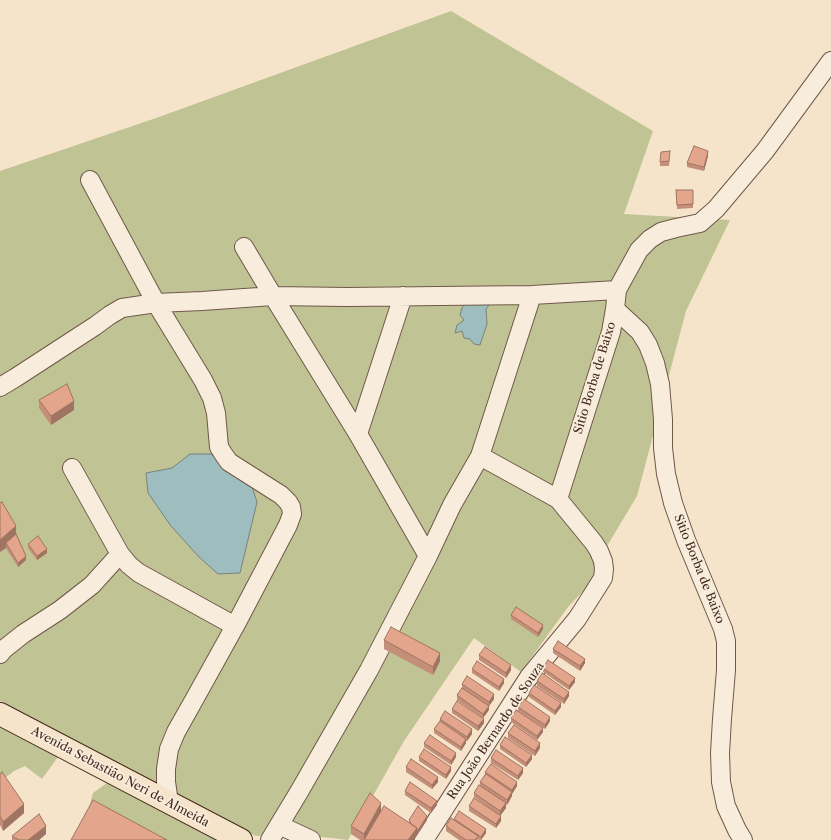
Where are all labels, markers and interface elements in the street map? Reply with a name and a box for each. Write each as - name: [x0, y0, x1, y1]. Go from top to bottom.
- street label: Sítio Borba de Baixo: [571, 320, 619, 436]
- street label: Sitio Borba de Baixo: [671, 512, 727, 626]
- street label: Rua João Bernardo de Souza: [445, 660, 547, 802]
- street label: Avenida Sebastião Neri de Almeida: [29, 724, 211, 830]

